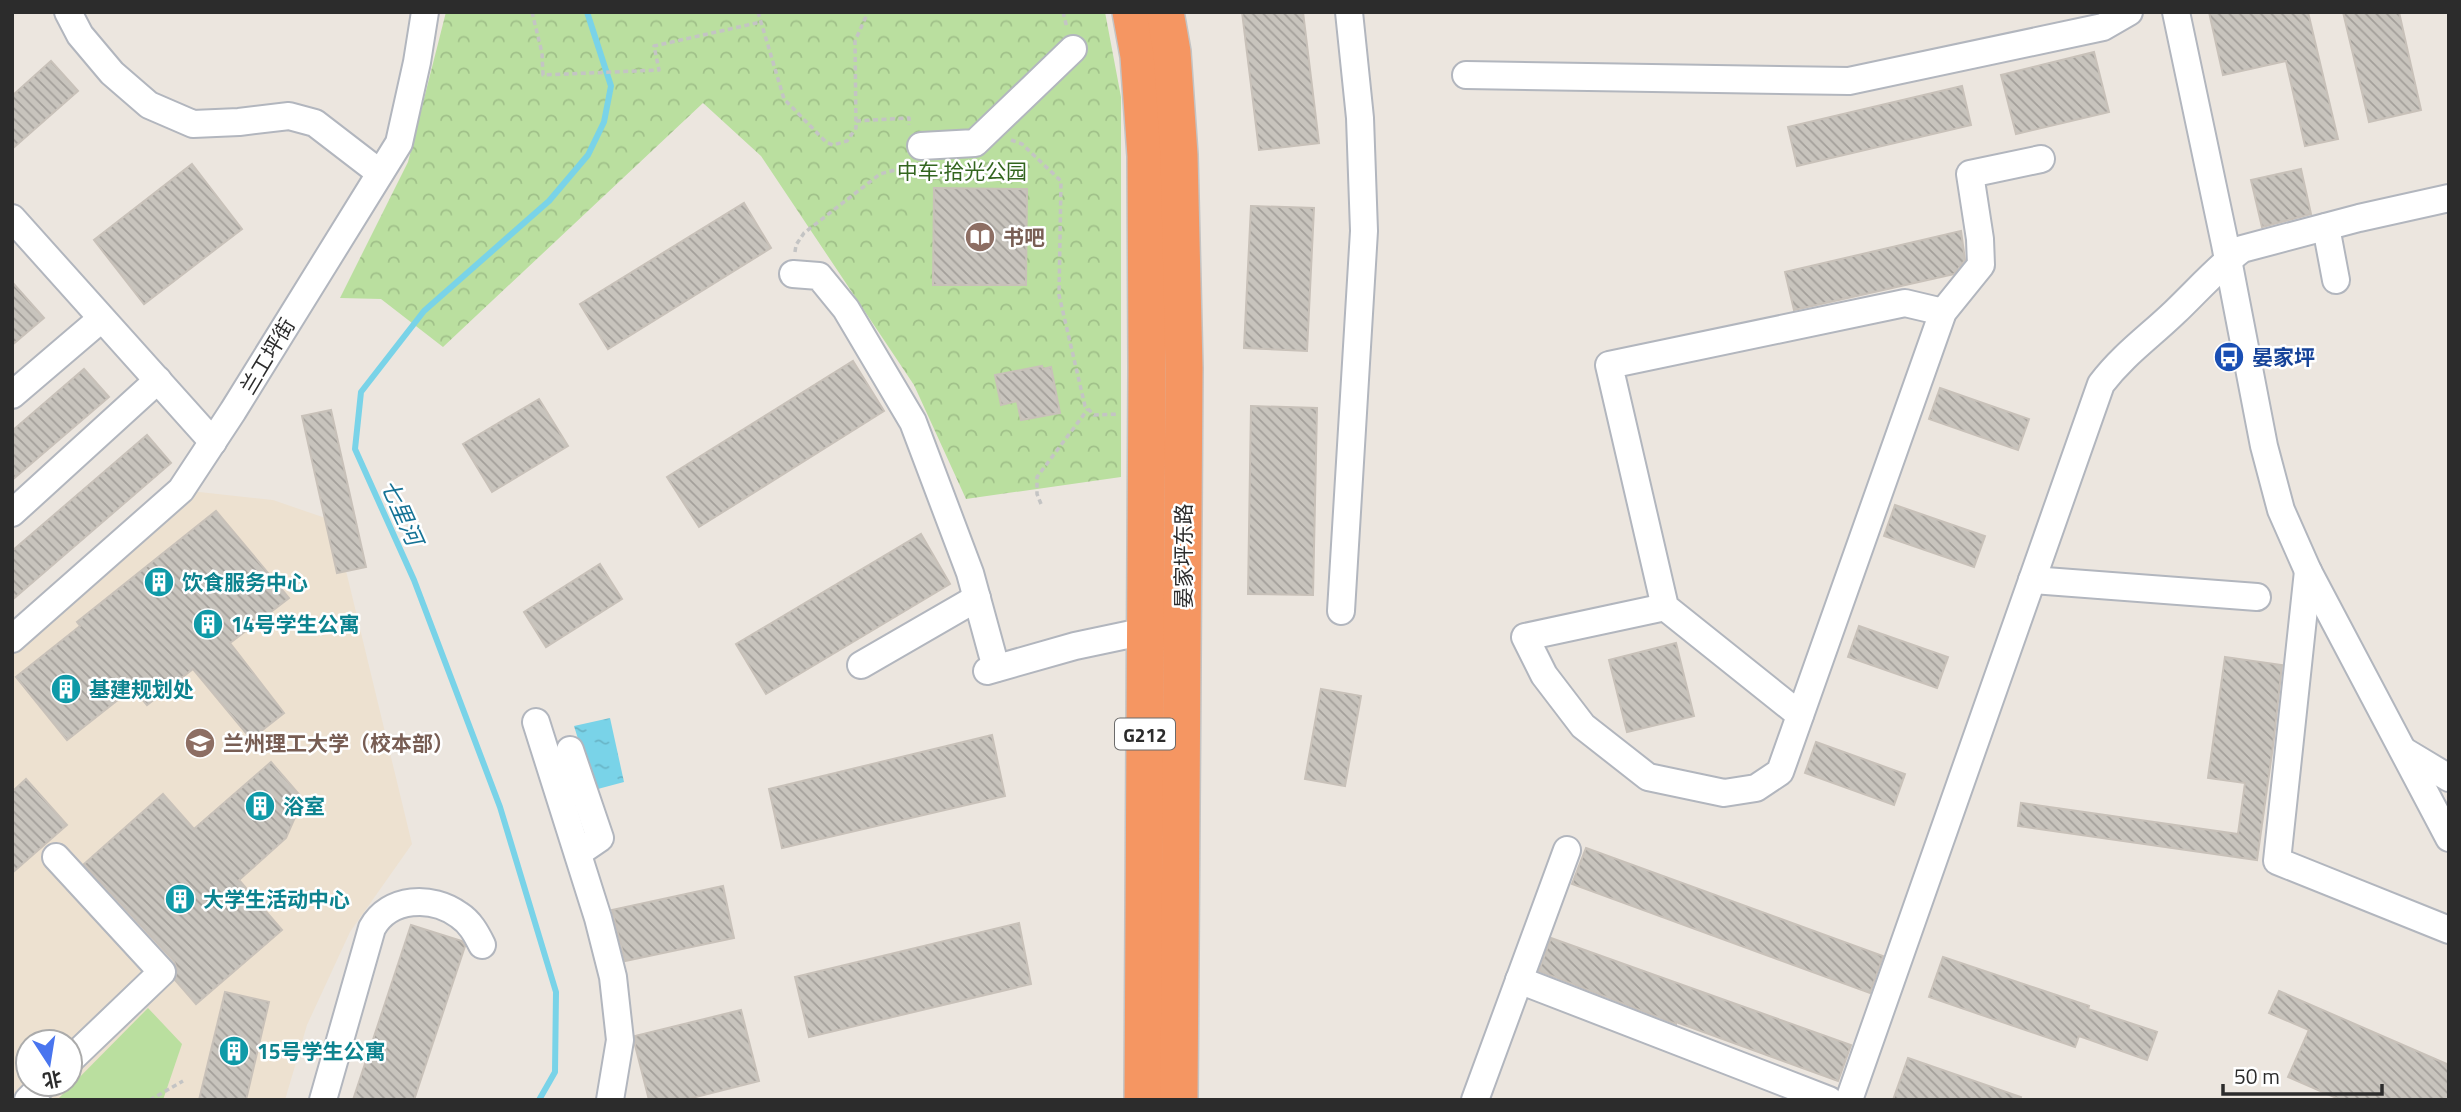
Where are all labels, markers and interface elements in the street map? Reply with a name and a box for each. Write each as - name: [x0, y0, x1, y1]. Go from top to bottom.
- park label: 中车·拾光公园: [897, 155, 1027, 187]
- library icon: 书吧: [963, 220, 997, 254]
- place label: 书吧: [1003, 221, 1045, 253]
- street label: 兰工坪街: [232, 312, 302, 400]
- bus stop icon: 晏家坪: [2212, 340, 2246, 374]
- place label: 晏家坪: [2252, 341, 2315, 373]
- water label: 七里河: [372, 473, 434, 554]
- street label: 晏家坪东路: [1167, 504, 1199, 609]
- building icon: 饮食服务中心: [142, 565, 176, 599]
- place label: 饮食服务中心: [182, 566, 308, 598]
- building icon: 14号学生公寓: [191, 607, 225, 641]
- place label: 14号学生公寓: [231, 608, 360, 640]
- building icon: 基建规划处: [49, 672, 83, 706]
- place label: 基建规划处: [89, 673, 194, 705]
- road number: G212: [1115, 719, 1175, 750]
- school or university icon: 兰州理工大学（校本部）: [183, 726, 217, 760]
- place label: 兰州理工大学（校本部）: [223, 727, 454, 759]
- building icon: 浴室: [243, 789, 277, 823]
- place label: 浴室: [283, 790, 325, 822]
- building icon: 大学生活动中心: [163, 882, 197, 916]
- place label: 大学生活动中心: [203, 883, 350, 915]
- north arrow: [14, 1028, 84, 1098]
- building icon: 15号学生公寓: [217, 1034, 251, 1068]
- place label: 15号学生公寓: [257, 1035, 386, 1067]
- scale bar: [2223, 1052, 2382, 1096]
- text: 50 m: [2234, 1060, 2280, 1092]
- text: 北: [40, 1064, 65, 1096]

